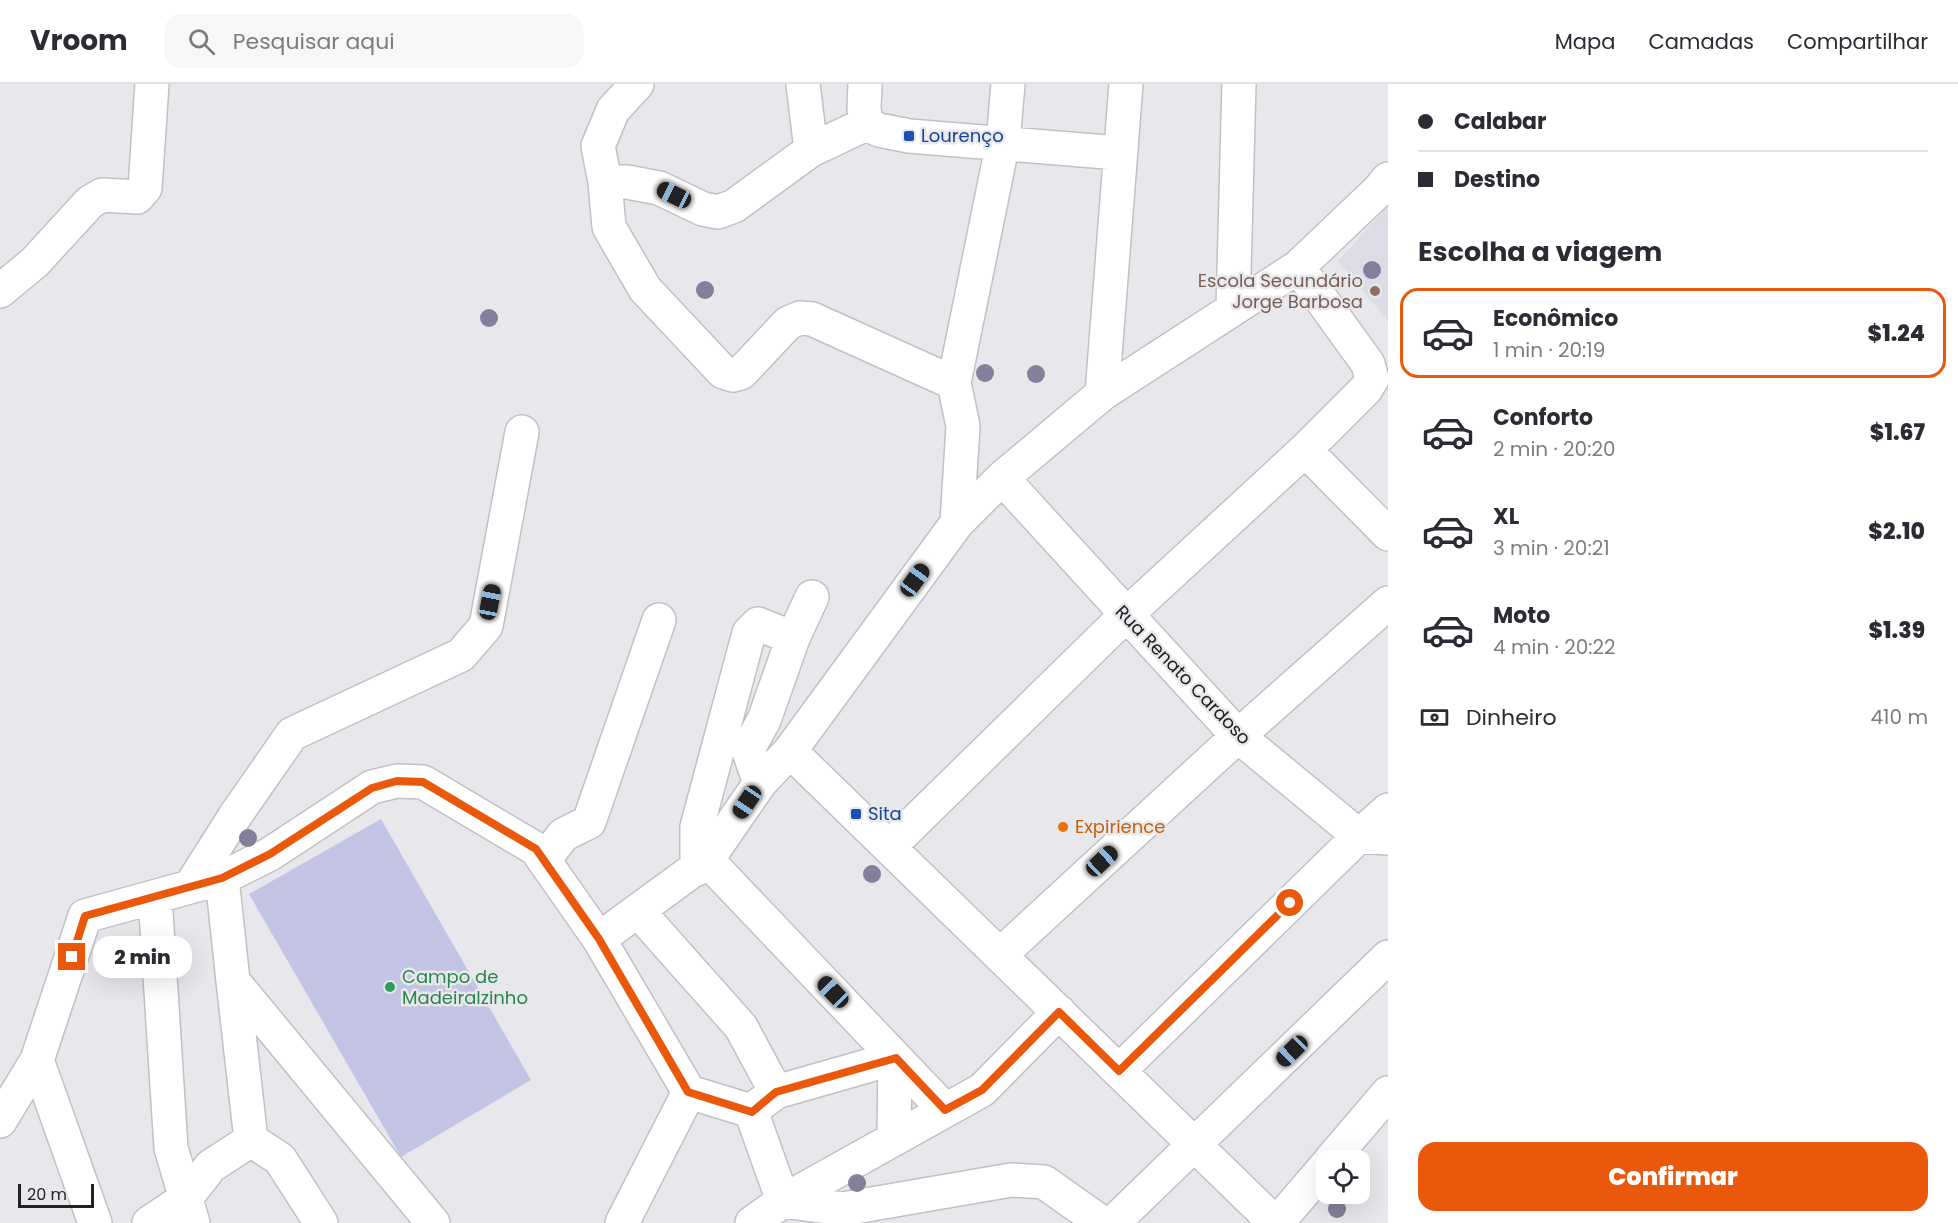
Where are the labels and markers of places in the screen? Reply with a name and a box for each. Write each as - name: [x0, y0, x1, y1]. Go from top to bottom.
- place label: Lourenço: [921, 123, 1004, 148]
- marker: Lourenço: [902, 129, 916, 143]
- place label: Escola Secundário Jorge Barbosa: [1198, 268, 1363, 314]
- marker: Escola Secundário Jorge Barbosa: [1368, 284, 1382, 298]
- place label: Sita: [868, 801, 902, 826]
- marker: Sita: [849, 807, 863, 821]
- place label: Expirience: [1075, 814, 1165, 839]
- marker: Expirience: [1056, 820, 1070, 834]
- place label: Campo de Madeiralzinho: [402, 964, 528, 1010]
- marker: Campo de Madeiralzinho: [383, 980, 397, 994]

